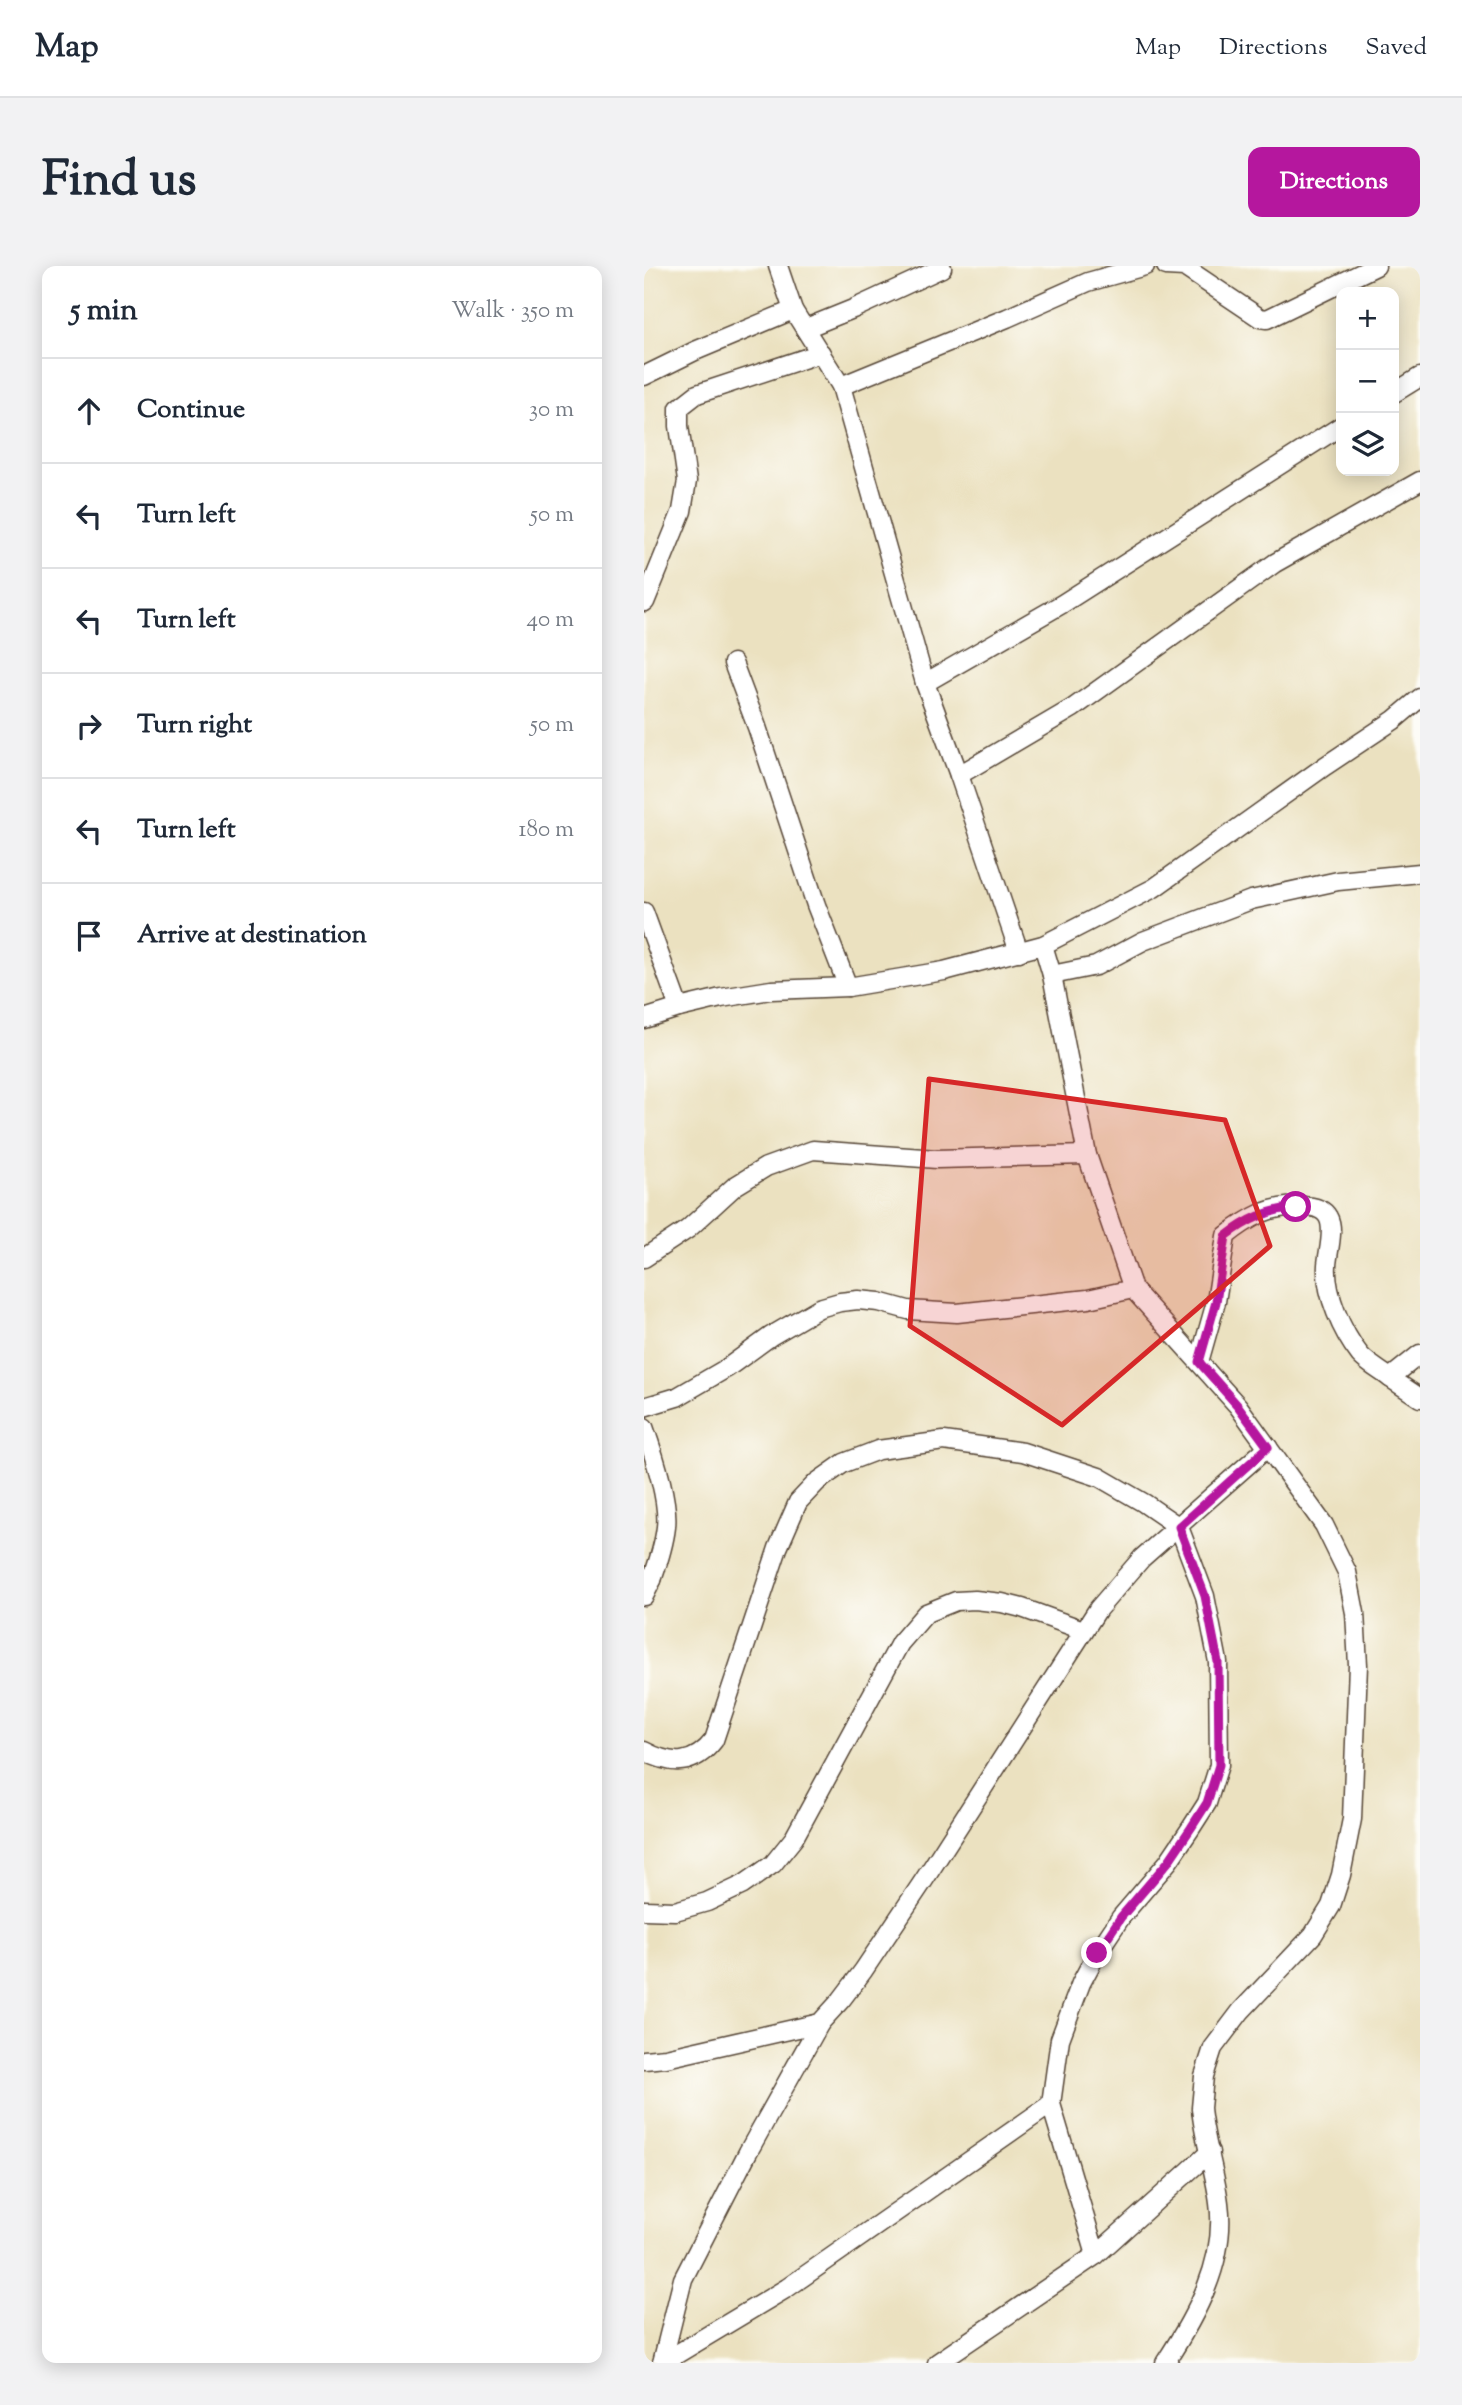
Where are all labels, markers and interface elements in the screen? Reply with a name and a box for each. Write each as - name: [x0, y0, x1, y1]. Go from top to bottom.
- text: Map: [35, 24, 99, 72]
- text: Map: [1135, 31, 1181, 65]
- text: Directions: [1219, 31, 1327, 65]
- text: Saved: [1365, 31, 1427, 65]
- text: Find us: [42, 147, 196, 217]
- button: Directions: [1248, 147, 1420, 217]
- map controls: [1336, 287, 1399, 476]
- button: +: [1336, 287, 1399, 350]
- text: 5 min: [70, 290, 138, 333]
- text: Walk · 350 m: [451, 295, 574, 328]
- button: −: [1336, 350, 1399, 413]
- icon: ahead: [70, 392, 108, 430]
- text: Continue: [137, 392, 245, 429]
- text: 30 m: [529, 394, 574, 427]
- button: layers: [1336, 413, 1399, 476]
- icon: left: [70, 497, 108, 535]
- text: Turn left: [137, 497, 236, 534]
- text: 50 m: [530, 499, 574, 532]
- icon: left: [70, 602, 108, 640]
- text: Turn left: [137, 602, 236, 639]
- text: 40 m: [527, 604, 574, 637]
- icon: right: [70, 707, 108, 745]
- text: Turn right: [137, 707, 252, 744]
- text: 50 m: [530, 709, 574, 742]
- icon: left: [70, 812, 108, 850]
- text: Turn left: [137, 812, 236, 849]
- text: 180 m: [519, 814, 574, 847]
- icon: arrive: [70, 917, 108, 955]
- text: Arrive at destination: [137, 917, 367, 954]
- route start: [1280, 1191, 1311, 1222]
- route end: [1081, 1937, 1112, 1968]

